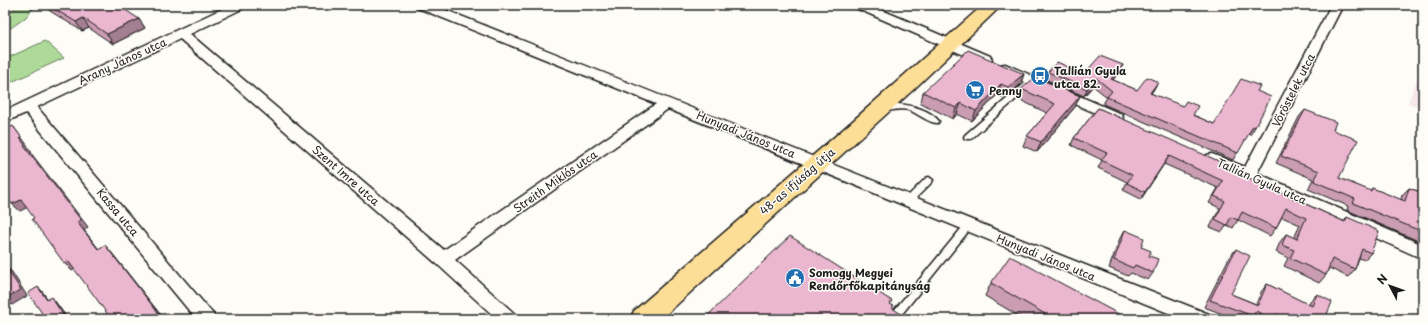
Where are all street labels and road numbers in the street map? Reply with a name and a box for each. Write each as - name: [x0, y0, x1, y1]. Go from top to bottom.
- street label: Arany János utca: [75, 33, 169, 89]
- street label: Vöröstelek utca: [1267, 50, 1319, 130]
- street label: Hunyadi János utca: [694, 106, 798, 162]
- street label: Szent Imre utca: [309, 141, 384, 209]
- street label: 48-as ifjúság útja: [756, 143, 839, 219]
- street label: Streith Miklós utca: [509, 145, 601, 216]
- street label: Tallián Gyula utca: [1214, 154, 1310, 208]
- street label: Kassa utca: [93, 184, 143, 240]
- street label: Hunyadi János utca: [994, 229, 1098, 285]

